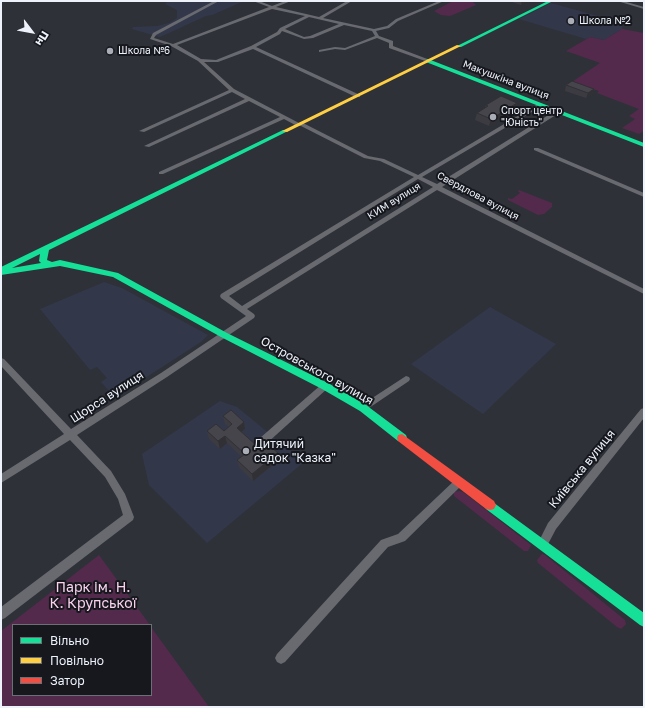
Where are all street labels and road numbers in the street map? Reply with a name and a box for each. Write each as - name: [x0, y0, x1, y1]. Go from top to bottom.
- street label: Макушкіна вулиця: [461, 58, 551, 102]
- street label: Свердлова вулиця: [435, 169, 521, 223]
- street label: КИМ вулиця: [365, 180, 423, 222]
- street label: Островського вулиця: [258, 334, 376, 408]
- street label: Щорса вулиця: [68, 368, 146, 426]
- street label: Київська вулиця: [546, 427, 618, 511]

